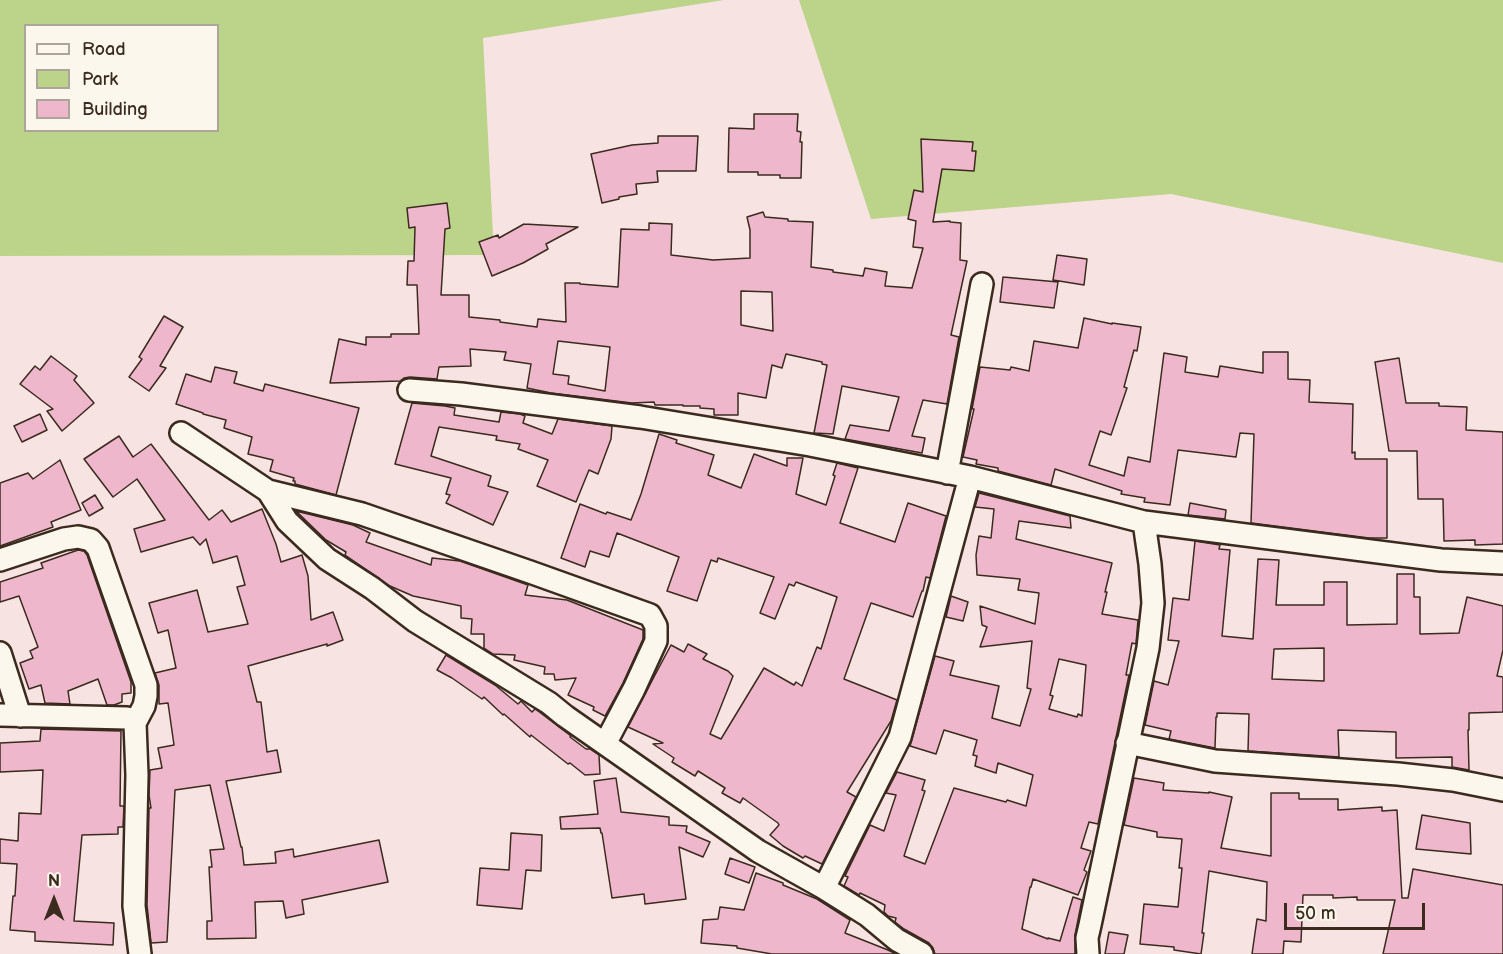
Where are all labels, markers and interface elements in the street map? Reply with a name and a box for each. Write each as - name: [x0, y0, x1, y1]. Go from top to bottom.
- legend: [24, 24, 219, 132]
- text: Road: [82, 39, 126, 60]
- text: Park: [82, 69, 118, 90]
- text: Building: [82, 99, 148, 120]
- north arrow: [24, 870, 84, 930]
- text: N: [48, 872, 60, 891]
- scale bar: [1287, 891, 1428, 929]
- text: 50 m: [1295, 903, 1336, 924]

